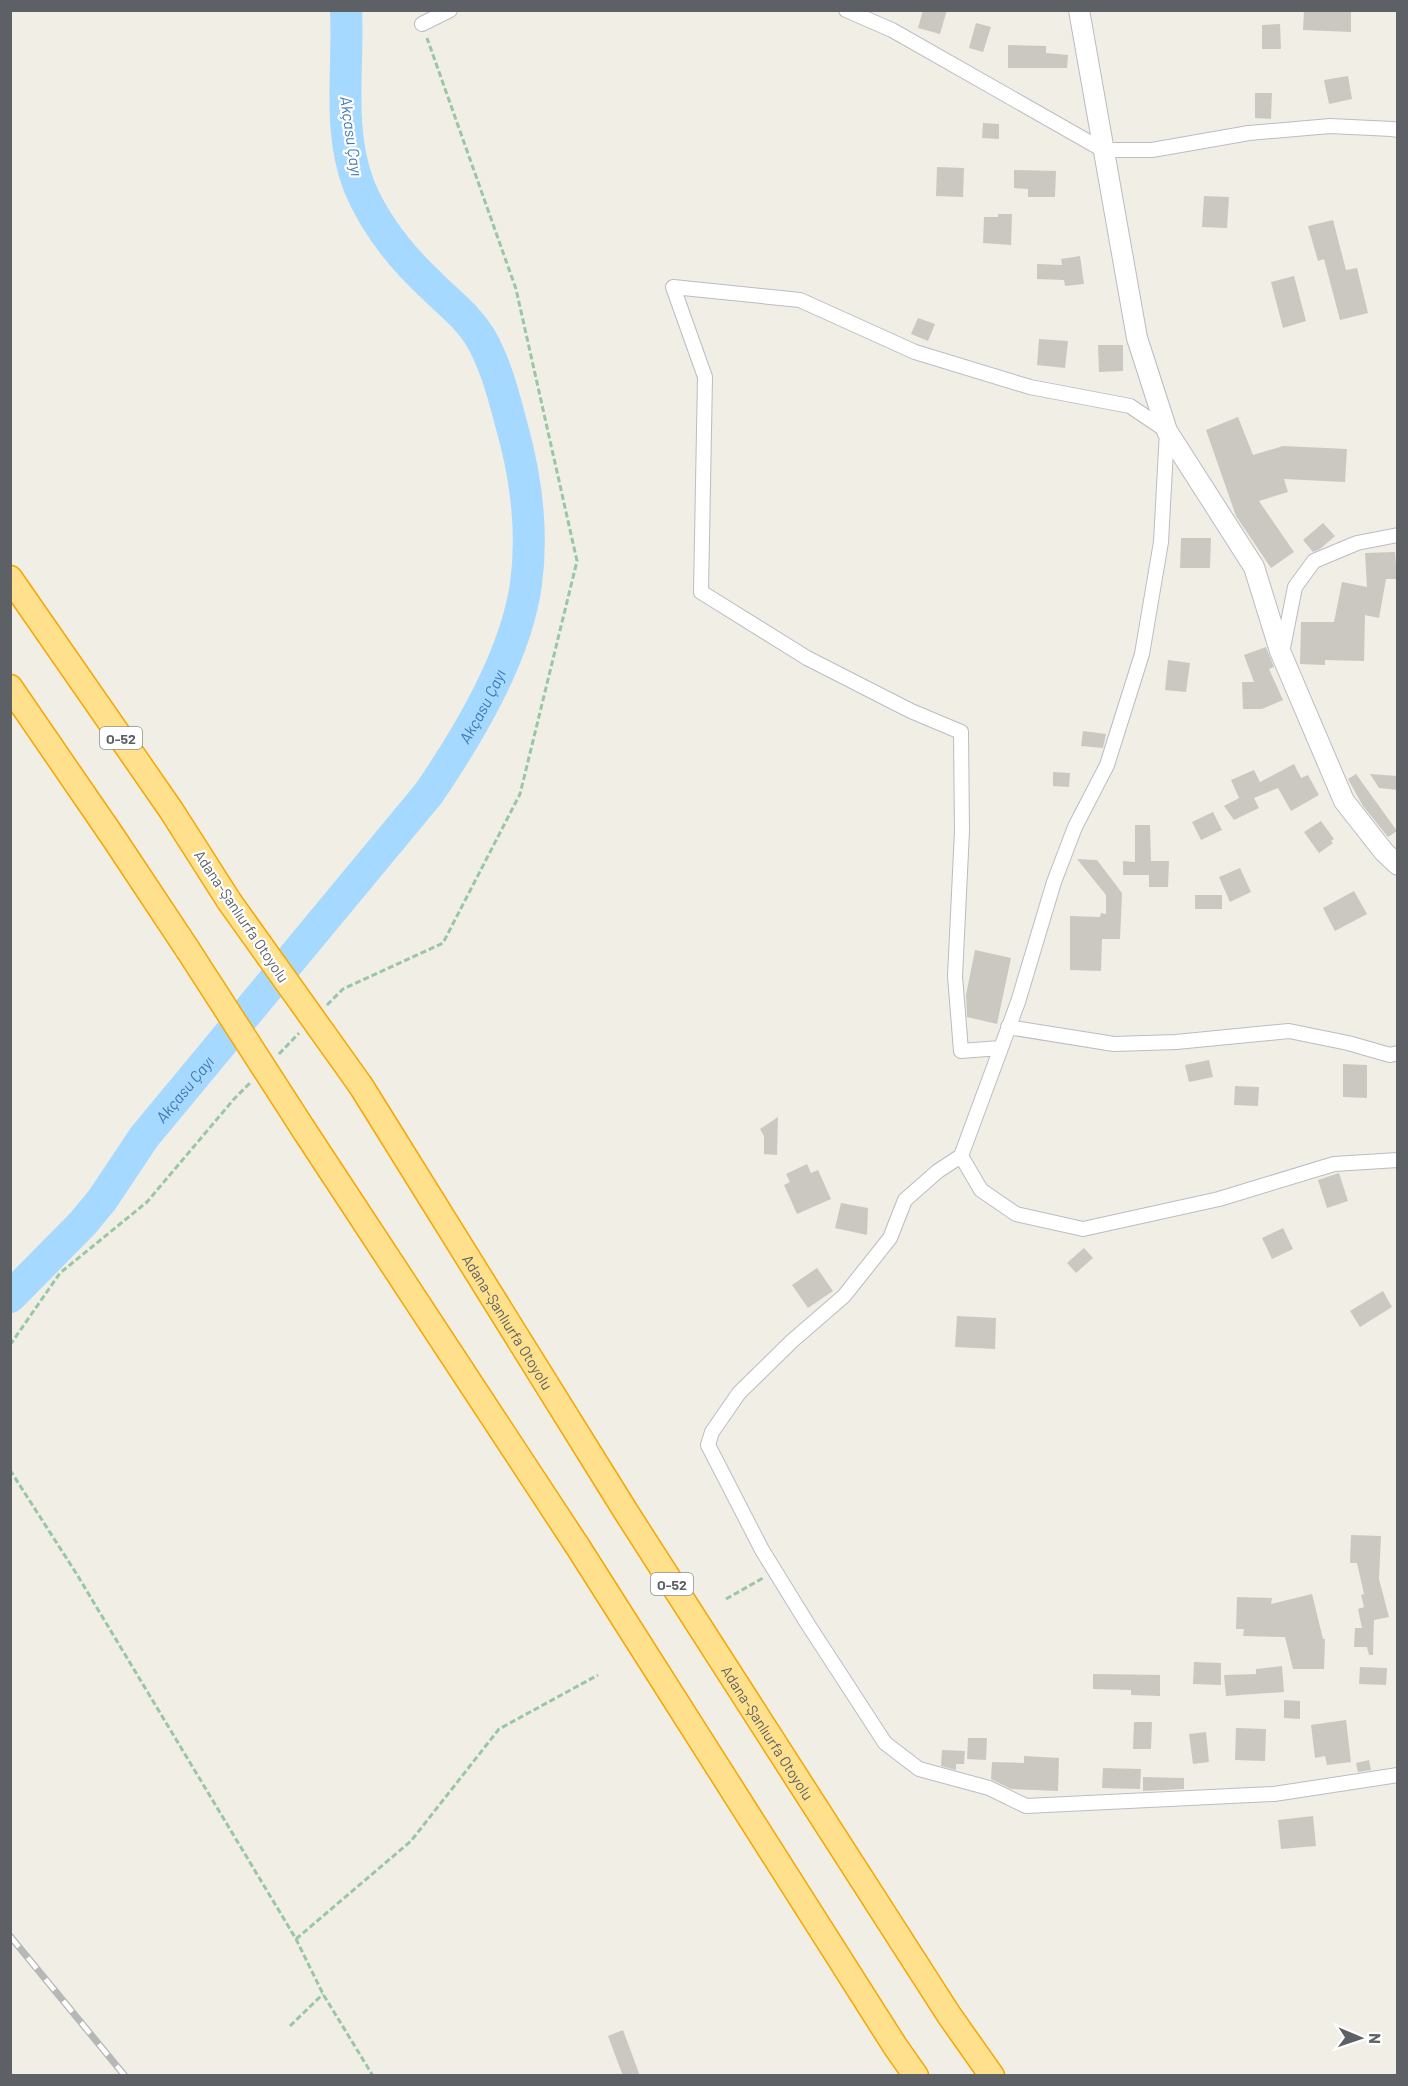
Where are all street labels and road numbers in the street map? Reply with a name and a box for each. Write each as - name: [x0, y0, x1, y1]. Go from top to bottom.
- road number: O-52: [100, 727, 142, 749]
- street label: Adana-Şanlıurfa Otoyolu: [191, 846, 293, 986]
- street label: Adana-Şanlıurfa Otoyolu: [459, 1251, 557, 1393]
- road number: O-52: [651, 1573, 693, 1595]
- street label: Adana-Şanlıurfa Otoyolu: [718, 1662, 817, 1803]

